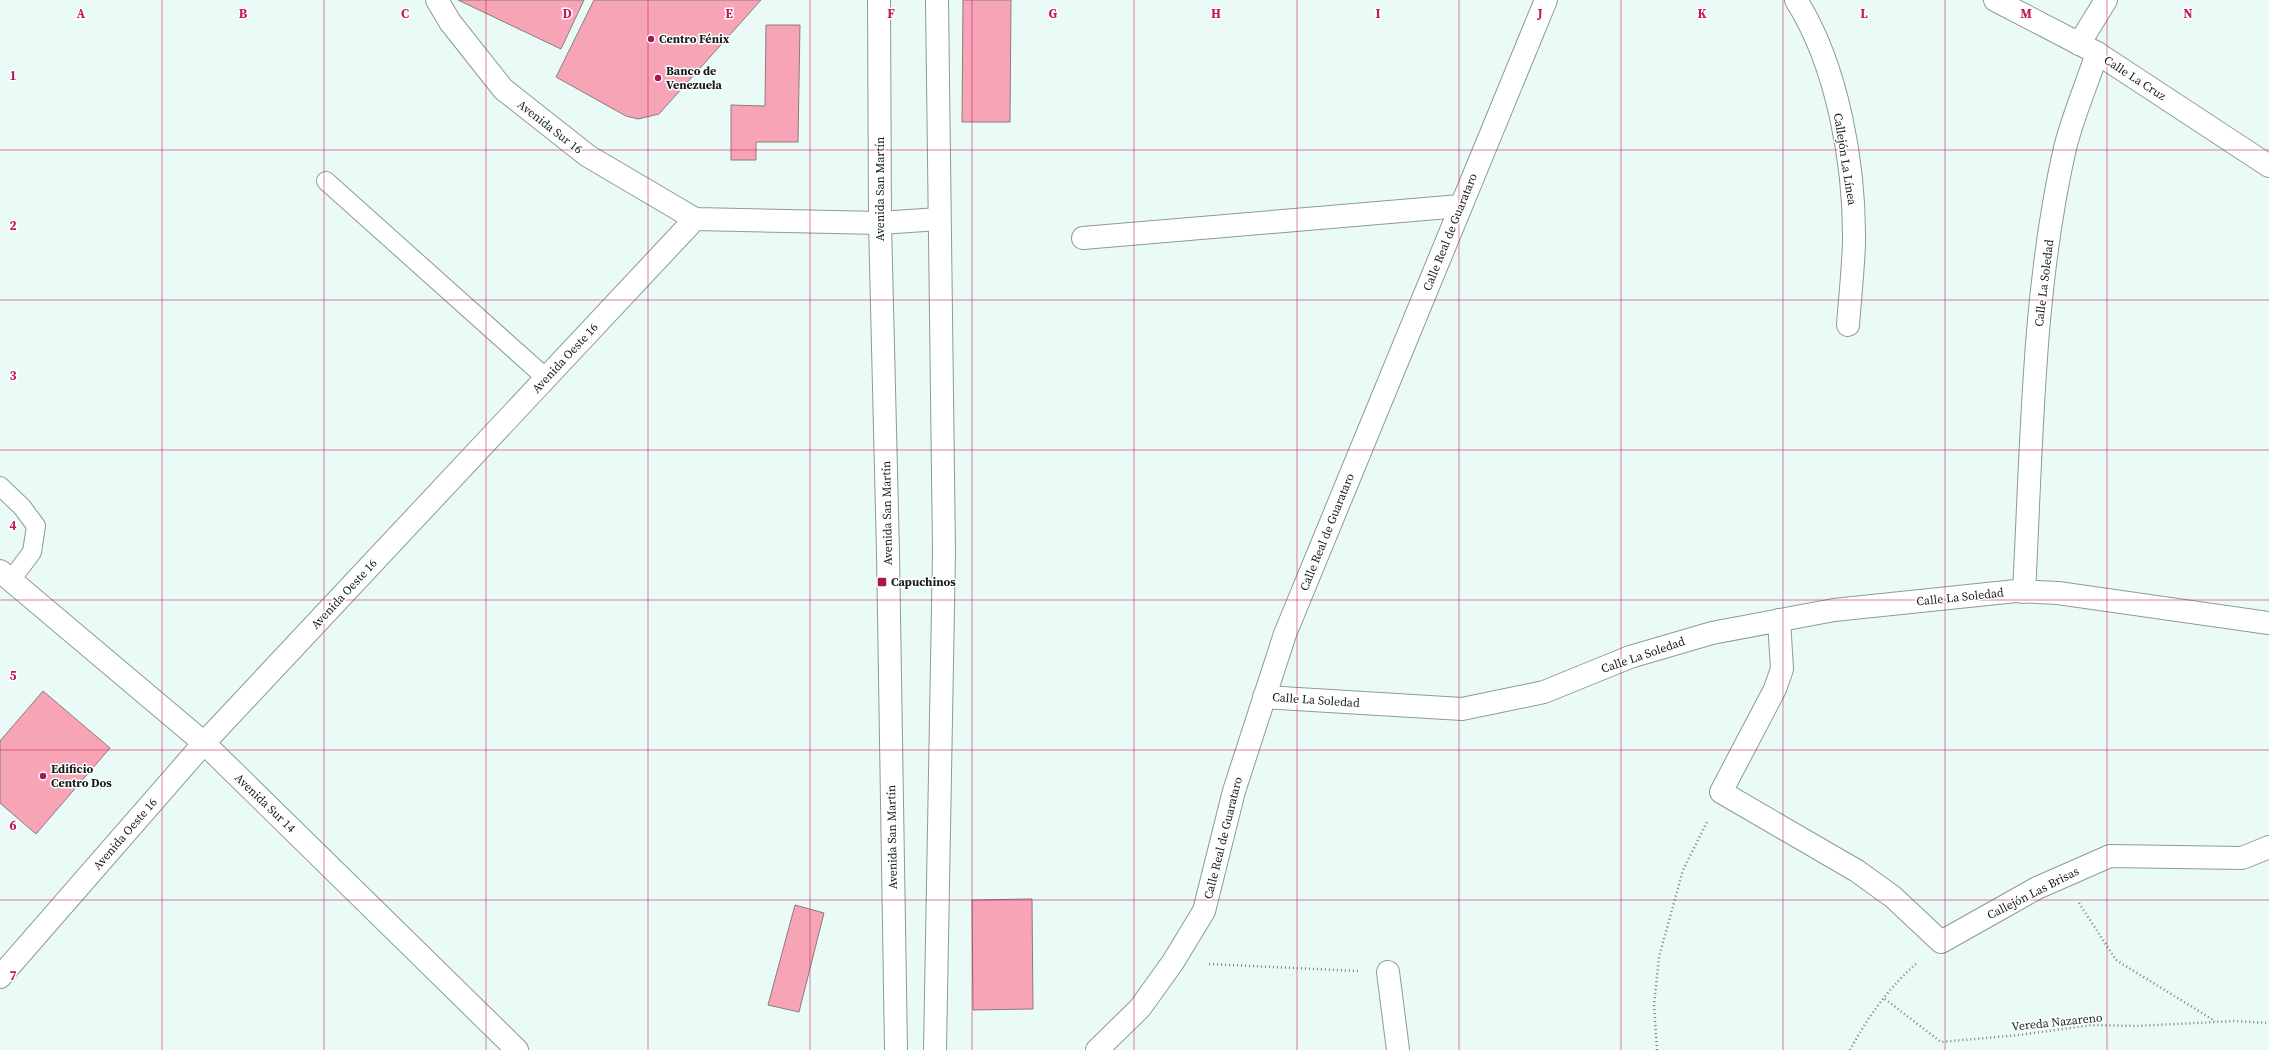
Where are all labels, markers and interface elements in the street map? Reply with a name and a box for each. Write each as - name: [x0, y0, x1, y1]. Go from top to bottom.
- text: A: [77, 5, 86, 22]
- text: B: [239, 5, 248, 22]
- text: C: [401, 5, 409, 22]
- text: D: [562, 5, 572, 22]
- text: E: [725, 5, 733, 22]
- text: F: [887, 5, 895, 22]
- text: G: [1049, 5, 1058, 22]
- text: H: [1211, 5, 1221, 22]
- text: I: [1375, 5, 1381, 22]
- text: J: [1536, 5, 1543, 22]
- text: K: [1697, 5, 1707, 22]
- text: L: [1860, 5, 1868, 22]
- text: M: [2020, 5, 2032, 22]
- text: N: [2183, 5, 2193, 22]
- place label: Centro Fénix: [659, 31, 730, 47]
- marker: Centro Fénix: [646, 34, 656, 44]
- street label: Calle La Cruz: [2101, 52, 2170, 104]
- place label: Banco de Venezuela: [666, 63, 722, 93]
- text: 1: [9, 67, 17, 84]
- marker: Banco de Venezuela: [653, 73, 663, 83]
- street label: Avenida Sur 16: [514, 97, 586, 157]
- street label: Callejón La Línea: [1830, 112, 1860, 207]
- street label: Avenida San Martín: [872, 137, 888, 241]
- street label: Calle Real de Guarataro: [1419, 170, 1481, 293]
- text: 2: [9, 217, 17, 234]
- street label: Calle La Soledad: [2031, 238, 2057, 328]
- street label: Avenida Oeste 16: [528, 320, 602, 396]
- text: 3: [9, 367, 17, 384]
- street label: Avenida San Martín: [878, 461, 896, 565]
- street label: Calle Real de Guarataro: [1296, 470, 1358, 593]
- text: 4: [9, 517, 17, 534]
- street label: Avenida Oeste 16: [307, 556, 381, 632]
- place label: Capuchinos: [891, 574, 956, 590]
- marker: Capuchinos: [876, 576, 888, 588]
- street label: Calle La Soledad: [1916, 584, 2005, 610]
- street label: Calle La Soledad: [1599, 633, 1687, 677]
- text: 5: [9, 667, 17, 684]
- street label: Calle La Soledad: [1272, 689, 1360, 711]
- place label: Edificio Centro Dos: [51, 761, 112, 791]
- street label: Avenida Sur 14: [231, 770, 299, 836]
- marker: Edificio Centro Dos: [38, 771, 48, 781]
- street label: Calle Real de Guarataro: [1200, 775, 1246, 901]
- street label: Avenida San Martín: [883, 785, 901, 889]
- street label: Avenida Oeste 16: [89, 795, 161, 873]
- text: 6: [9, 817, 17, 834]
- street label: Callejón Las Brisas: [1984, 863, 2082, 923]
- text: 7: [9, 967, 17, 984]
- street label: Vereda Nazareno: [2011, 1009, 2104, 1035]

